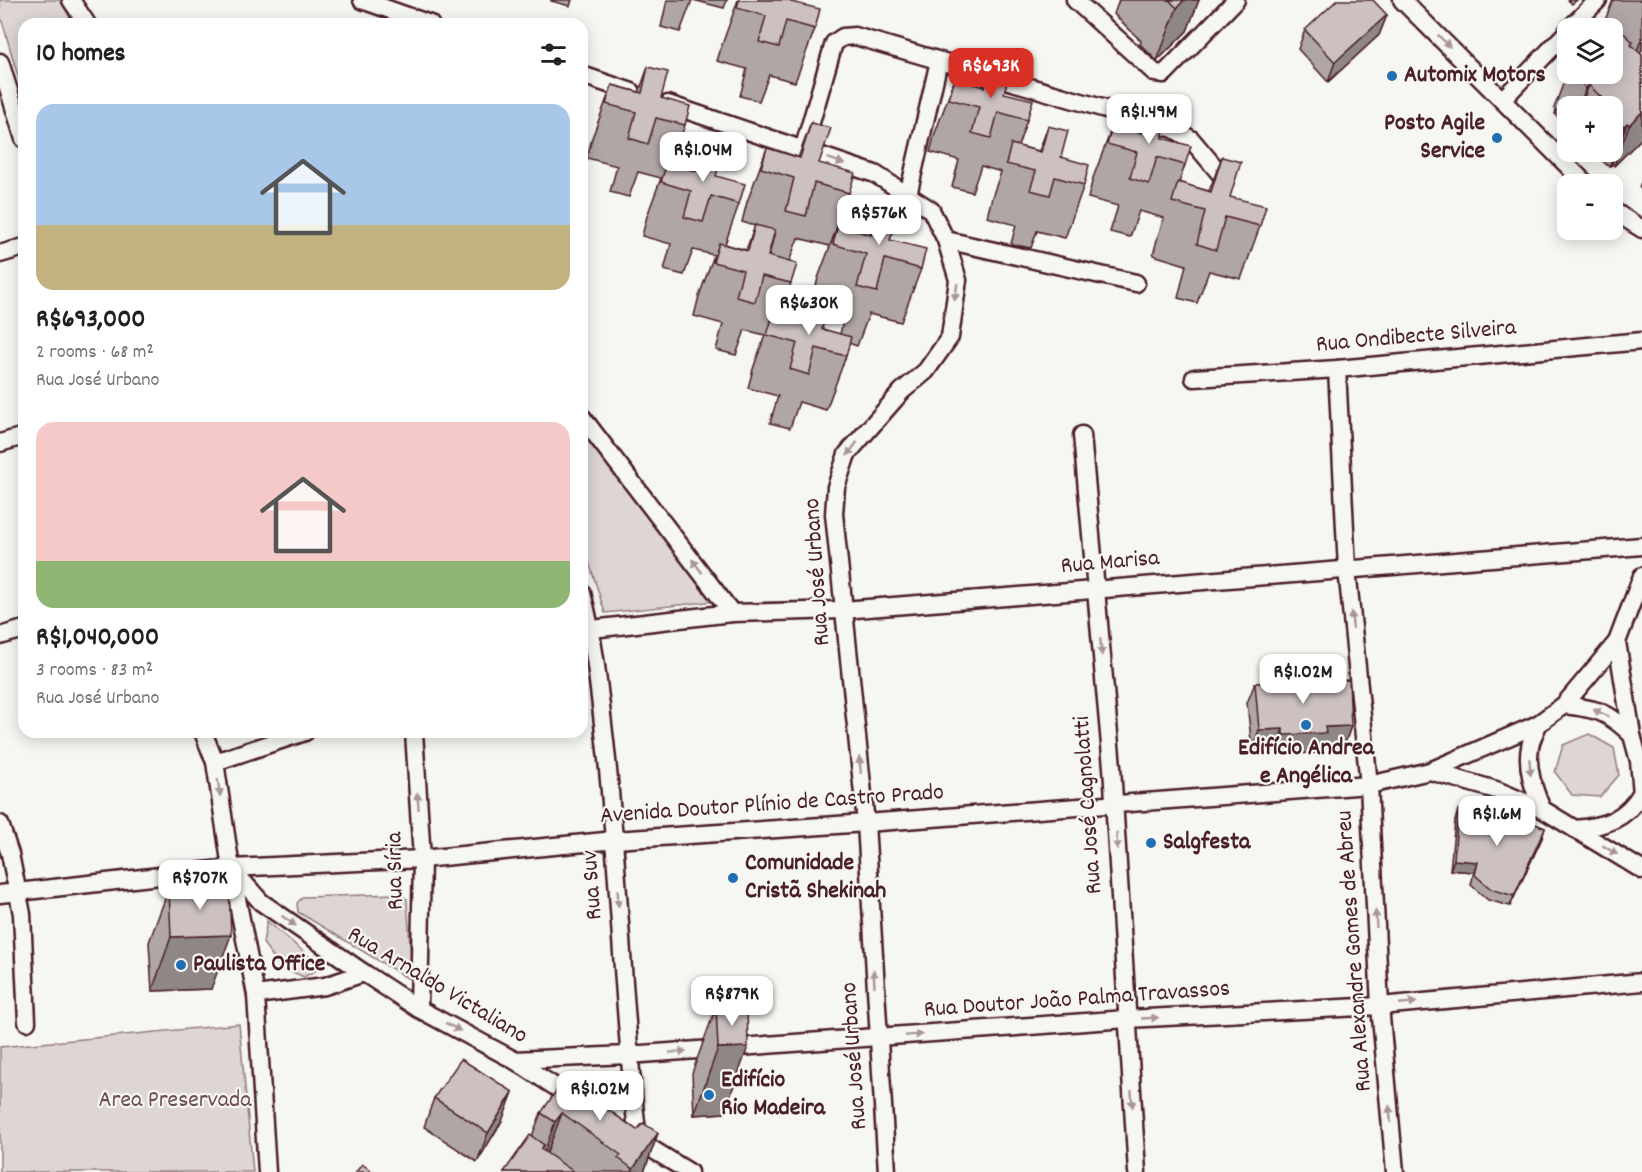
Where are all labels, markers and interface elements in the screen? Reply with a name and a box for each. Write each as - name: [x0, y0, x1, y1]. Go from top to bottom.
- map controls: [1557, 18, 1623, 240]
- button: layers: [1557, 18, 1623, 84]
- one-way arrow: [1436, 34, 1450, 48]
- text: 10 homes: [36, 36, 126, 73]
- icon: filters: [537, 38, 570, 71]
- pin: R$693K: [942, 48, 1040, 99]
- text: R$693K: [963, 53, 1019, 81]
- place label: Automix Motors: [1404, 59, 1546, 93]
- marker: Automix Motors: [1385, 69, 1399, 83]
- pin: R$1.49M: [1094, 94, 1204, 145]
- button: +: [1557, 96, 1623, 162]
- text: R$1.49M: [1121, 99, 1177, 127]
- place label: Posto Agile Service: [1384, 107, 1485, 169]
- marker: Posto Agile Service: [1490, 131, 1504, 145]
- pin: R$1.04M: [648, 132, 758, 183]
- text: R$1.04M: [674, 137, 732, 165]
- icon: home: [249, 143, 357, 251]
- one-way arrow: [827, 156, 845, 166]
- button: −: [1557, 174, 1623, 240]
- pin: R$576K: [830, 195, 928, 246]
- text: R$576K: [851, 200, 907, 228]
- one-way arrow: [952, 283, 961, 302]
- pin: R$630K: [760, 285, 858, 336]
- text: R$630K: [780, 290, 838, 318]
- text: R$693,000: [36, 302, 146, 339]
- street label: Rua Ondibecte Silveira: [1315, 311, 1518, 363]
- text: 2 rooms · 68 m²: [36, 339, 154, 367]
- text: Rua José Urbano: [36, 367, 159, 395]
- one-way arrow: [845, 441, 858, 457]
- icon: home: [249, 461, 357, 569]
- street label: Rua José Urbano: [796, 497, 840, 647]
- street label: Rua Marisa: [1059, 542, 1161, 584]
- one-way arrow: [691, 559, 703, 574]
- one-way arrow: [1347, 611, 1357, 630]
- text: R$1,040,000: [36, 620, 159, 657]
- one-way arrow: [1096, 637, 1106, 656]
- pin: R$1.02M: [1248, 654, 1358, 705]
- text: 3 rooms · 83 m²: [36, 657, 153, 685]
- text: R$1.02M: [1274, 659, 1332, 687]
- text: Rua José Urbano: [36, 685, 159, 713]
- one-way arrow: [1593, 708, 1610, 717]
- street label: Rua José Cagnolatti: [1066, 715, 1112, 895]
- marker: Edifício Andrea e Angélica: [1299, 718, 1313, 732]
- place label: Edifício Andrea e Angélica: [1238, 732, 1375, 794]
- one-way arrow: [855, 755, 864, 774]
- one-way arrow: [1526, 757, 1535, 776]
- street label: Avenida Doutor Plínio de Castro Prado: [599, 776, 945, 834]
- one-way arrow: [214, 779, 223, 798]
- one-way arrow: [414, 791, 423, 810]
- pin: R$1.6M: [1448, 796, 1546, 847]
- text: R$1.6M: [1472, 801, 1522, 829]
- street label: Rua Alexandre Gomes de Abreu: [1328, 809, 1382, 1093]
- place label: Salgfesta: [1163, 826, 1251, 860]
- street label: Rua Síria: [378, 831, 414, 910]
- one-way arrow: [1112, 831, 1121, 850]
- marker: Salgfesta: [1144, 836, 1158, 850]
- one-way arrow: [1602, 845, 1618, 856]
- place label: Comunidade Cristã Shekinah: [745, 847, 886, 909]
- street label: Rua Suv: [574, 849, 612, 921]
- pin: R$707K: [151, 860, 249, 911]
- text: R$707K: [172, 865, 228, 893]
- marker: Comunidade Cristã Shekinah: [726, 871, 740, 885]
- one-way arrow: [614, 889, 623, 908]
- one-way arrow: [1371, 910, 1380, 929]
- one-way arrow: [281, 915, 297, 926]
- street label: Rua Arnaldo Victaliano: [340, 919, 534, 1053]
- place label: Paulista Office: [193, 948, 326, 982]
- marker: Paulista Office: [174, 958, 188, 972]
- one-way arrow: [870, 969, 879, 988]
- street label: Rua Doutor João Palma Travassos: [923, 972, 1231, 1028]
- pin: R$879K: [683, 976, 781, 1027]
- text: R$879K: [705, 981, 759, 1009]
- street label: Rua José Urbano: [833, 981, 877, 1131]
- one-way arrow: [1398, 999, 1417, 1008]
- one-way arrow: [1141, 1014, 1160, 1023]
- one-way arrow: [445, 1022, 462, 1032]
- one-way arrow: [904, 1030, 923, 1039]
- one-way arrow: [668, 1047, 687, 1056]
- place label: Edifício Rio Madeira: [721, 1064, 826, 1126]
- pin: R$1.02M: [545, 1071, 655, 1122]
- text: R$1.02M: [571, 1076, 629, 1104]
- park label: Area Preservada: [98, 1084, 252, 1118]
- marker: Edifício Rio Madeira: [702, 1088, 716, 1102]
- one-way arrow: [1128, 1089, 1137, 1108]
- one-way arrow: [1385, 1104, 1395, 1123]

